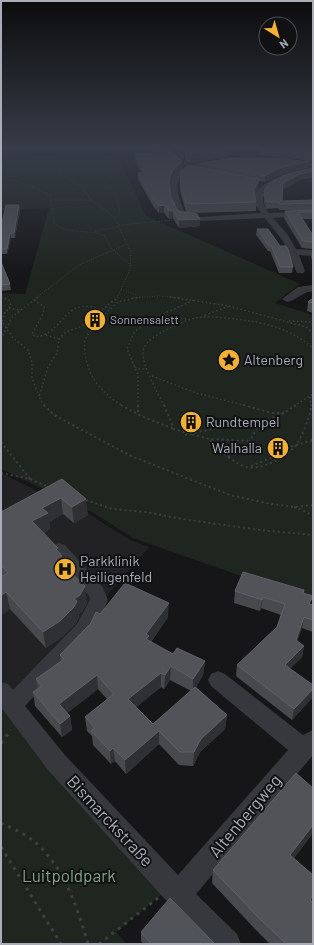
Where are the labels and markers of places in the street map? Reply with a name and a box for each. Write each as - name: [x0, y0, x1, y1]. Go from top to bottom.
- building icon: Sonnensalett: [82, 307, 108, 333]
- place label: Sonnensalett: [110, 312, 179, 326]
- place icon: Altenberg: [216, 347, 242, 373]
- place label: Altenberg: [244, 351, 303, 368]
- building icon: Rundtempel: [178, 409, 204, 435]
- place label: Rundtempel: [206, 413, 279, 430]
- building icon: Walhalla: [265, 435, 291, 461]
- place label: Walhalla: [212, 439, 262, 456]
- place label: Parkklinik Heiligenfeld: [80, 552, 152, 585]
- hospital icon: Parkklinik Heiligenfeld: [52, 556, 78, 582]

